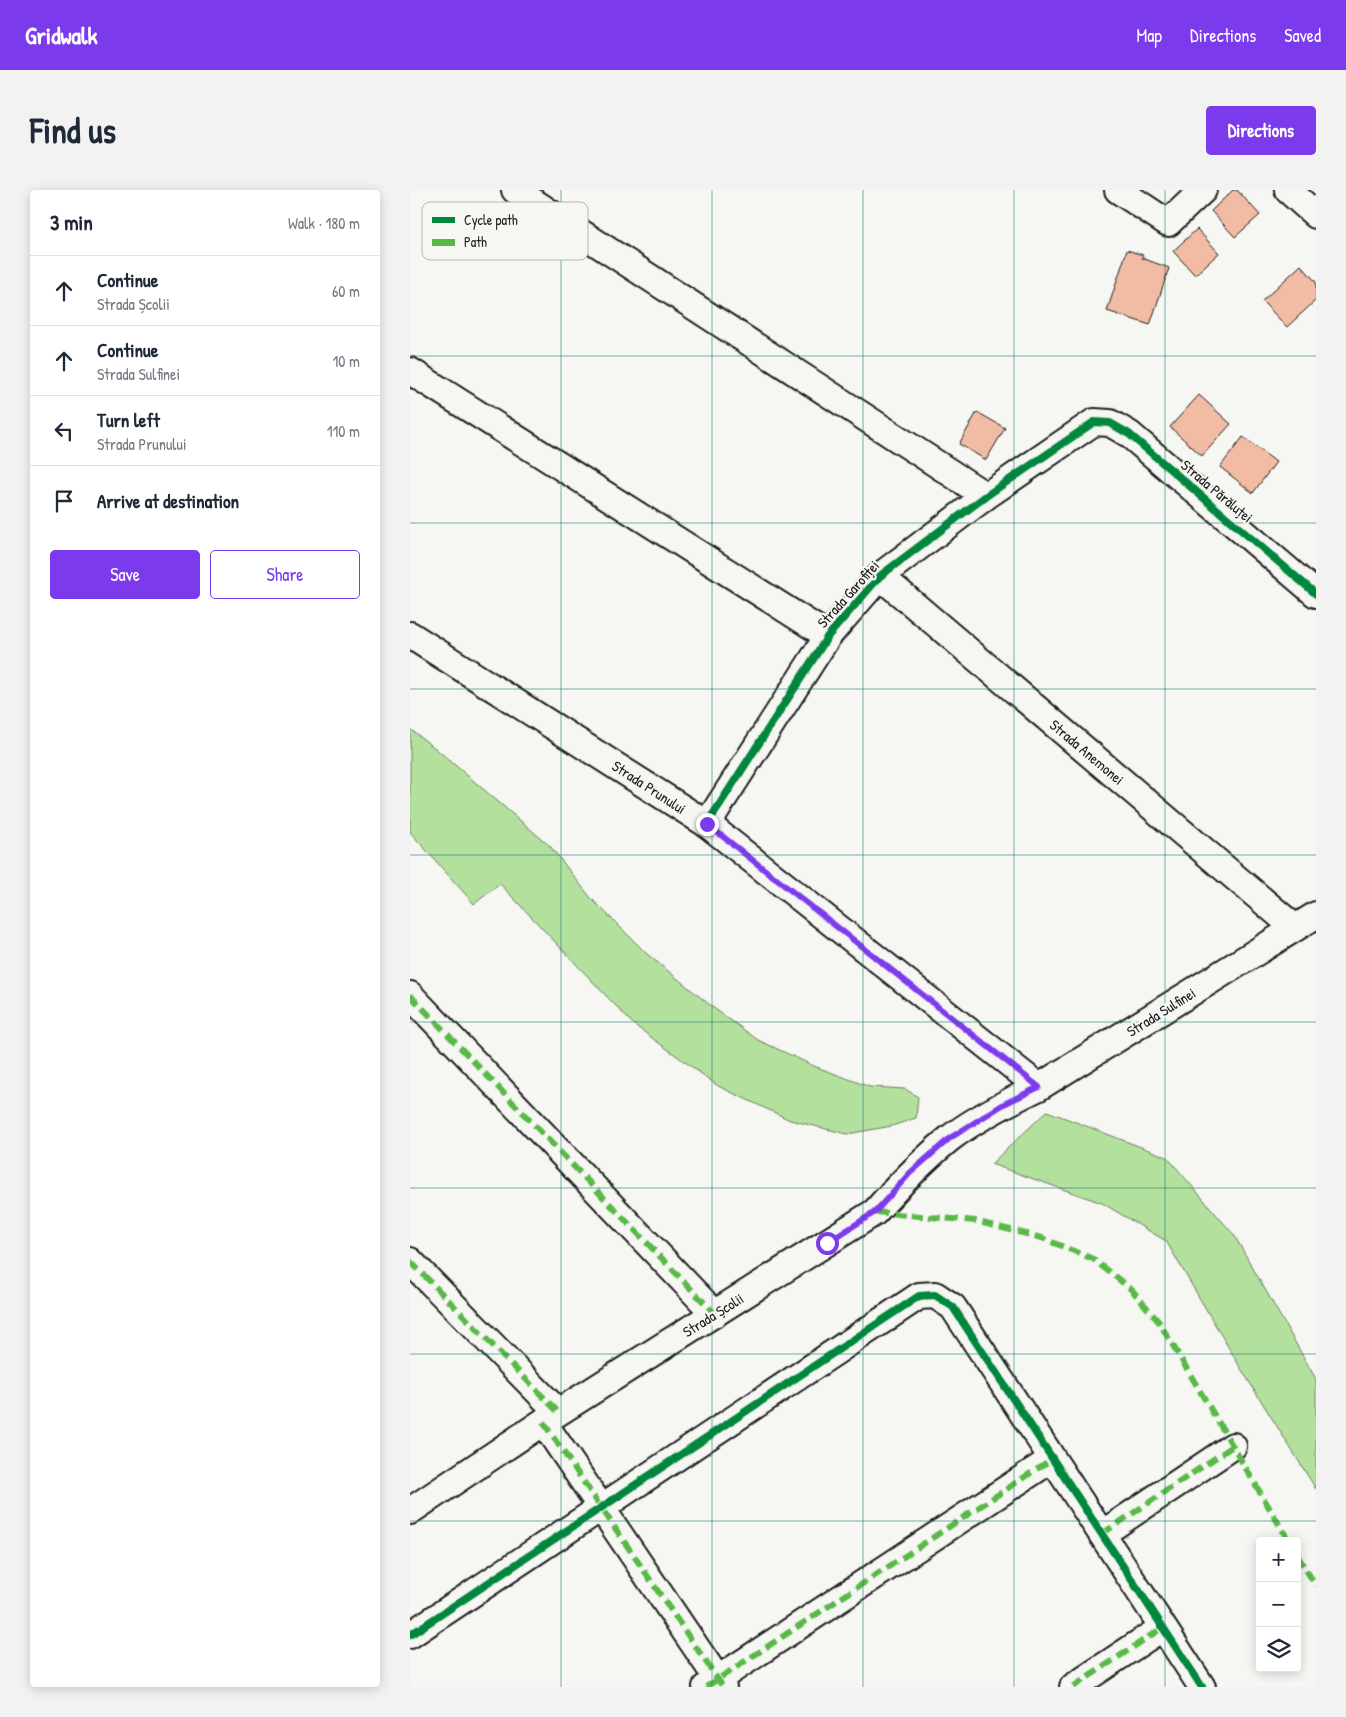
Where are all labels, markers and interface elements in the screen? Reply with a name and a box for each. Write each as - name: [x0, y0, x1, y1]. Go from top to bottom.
- text: Gridwalk: [25, 19, 97, 51]
- text: Map: [1137, 23, 1162, 48]
- text: Directions: [1190, 23, 1256, 48]
- text: Saved: [1284, 23, 1321, 48]
- button: Directions: [1206, 106, 1316, 155]
- text: Find us: [30, 107, 116, 154]
- legend: [422, 202, 588, 260]
- text: 3 min: [50, 208, 93, 237]
- text: Cycle path: [464, 210, 518, 230]
- text: Walk · 180 m: [288, 212, 360, 234]
- text: Path: [464, 232, 487, 251]
- text: Continue: [97, 267, 158, 293]
- icon: ahead: [50, 277, 78, 305]
- text: 60 m: [332, 280, 360, 302]
- text: Strada Școlii: [97, 293, 170, 315]
- text: Continue: [97, 337, 158, 363]
- icon: ahead: [50, 347, 78, 375]
- text: 10 m: [332, 350, 360, 372]
- text: Strada Sulfinei: [97, 363, 180, 385]
- text: Turn left: [97, 407, 160, 433]
- icon: left: [50, 417, 78, 445]
- text: 110 m: [327, 420, 360, 442]
- text: Strada Prunului: [97, 433, 187, 455]
- street label: Strada Părăluței: [1176, 455, 1258, 527]
- icon: arrive: [50, 487, 78, 515]
- text: Arrive at destination: [97, 488, 239, 514]
- button: Save: [50, 550, 200, 599]
- button: Share: [210, 550, 360, 599]
- street label: Strada Garofiței: [812, 556, 884, 632]
- street label: Strada Anemonei: [1045, 715, 1129, 789]
- street label: Strada Prunului: [608, 755, 690, 819]
- route end: [696, 813, 719, 836]
- street label: Strada Sulfinei: [1122, 982, 1200, 1042]
- route start: [816, 1232, 839, 1255]
- street label: Strada Școlii: [678, 1288, 748, 1342]
- map controls: [1256, 1537, 1301, 1672]
- button: +: [1256, 1537, 1301, 1582]
- button: −: [1256, 1582, 1301, 1627]
- button: layers: [1256, 1627, 1301, 1672]

